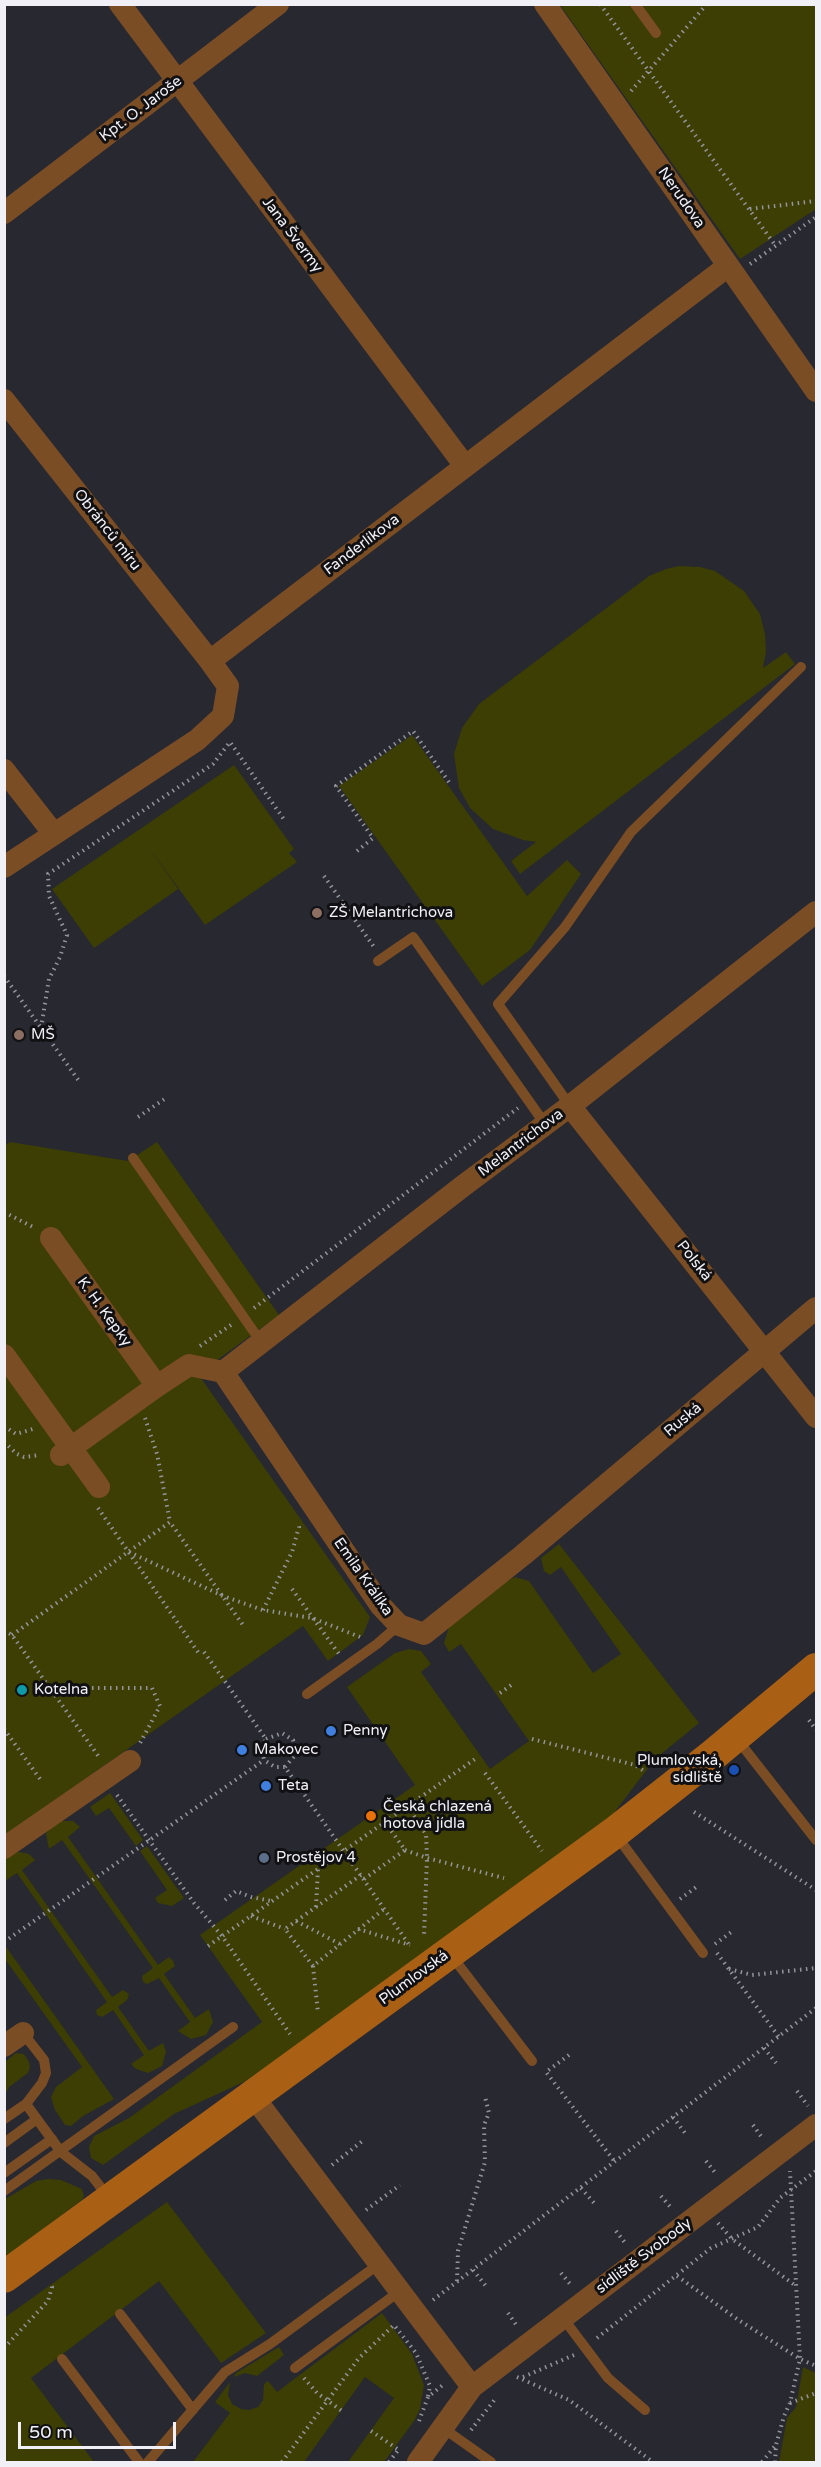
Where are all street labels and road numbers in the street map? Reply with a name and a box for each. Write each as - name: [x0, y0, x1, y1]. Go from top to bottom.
- street label: Kpt. O. Jaroše: [96, 72, 186, 146]
- street label: Nerudova: [654, 164, 708, 232]
- street label: Jana Švermy: [258, 194, 326, 276]
- street label: Obránců míru: [70, 486, 144, 574]
- street label: Fanderlíkova: [321, 511, 403, 579]
- street label: Melantrichova: [475, 1105, 567, 1181]
- street label: Polská: [673, 1237, 715, 1285]
- street label: K. H. Kepky: [73, 1274, 135, 1350]
- street label: Ruská: [661, 1399, 705, 1441]
- street label: Emila Králíka: [329, 1534, 397, 1620]
- street label: Plumlovská: [376, 1947, 452, 2009]
- street label: sídliště Svobody: [593, 2214, 695, 2298]

